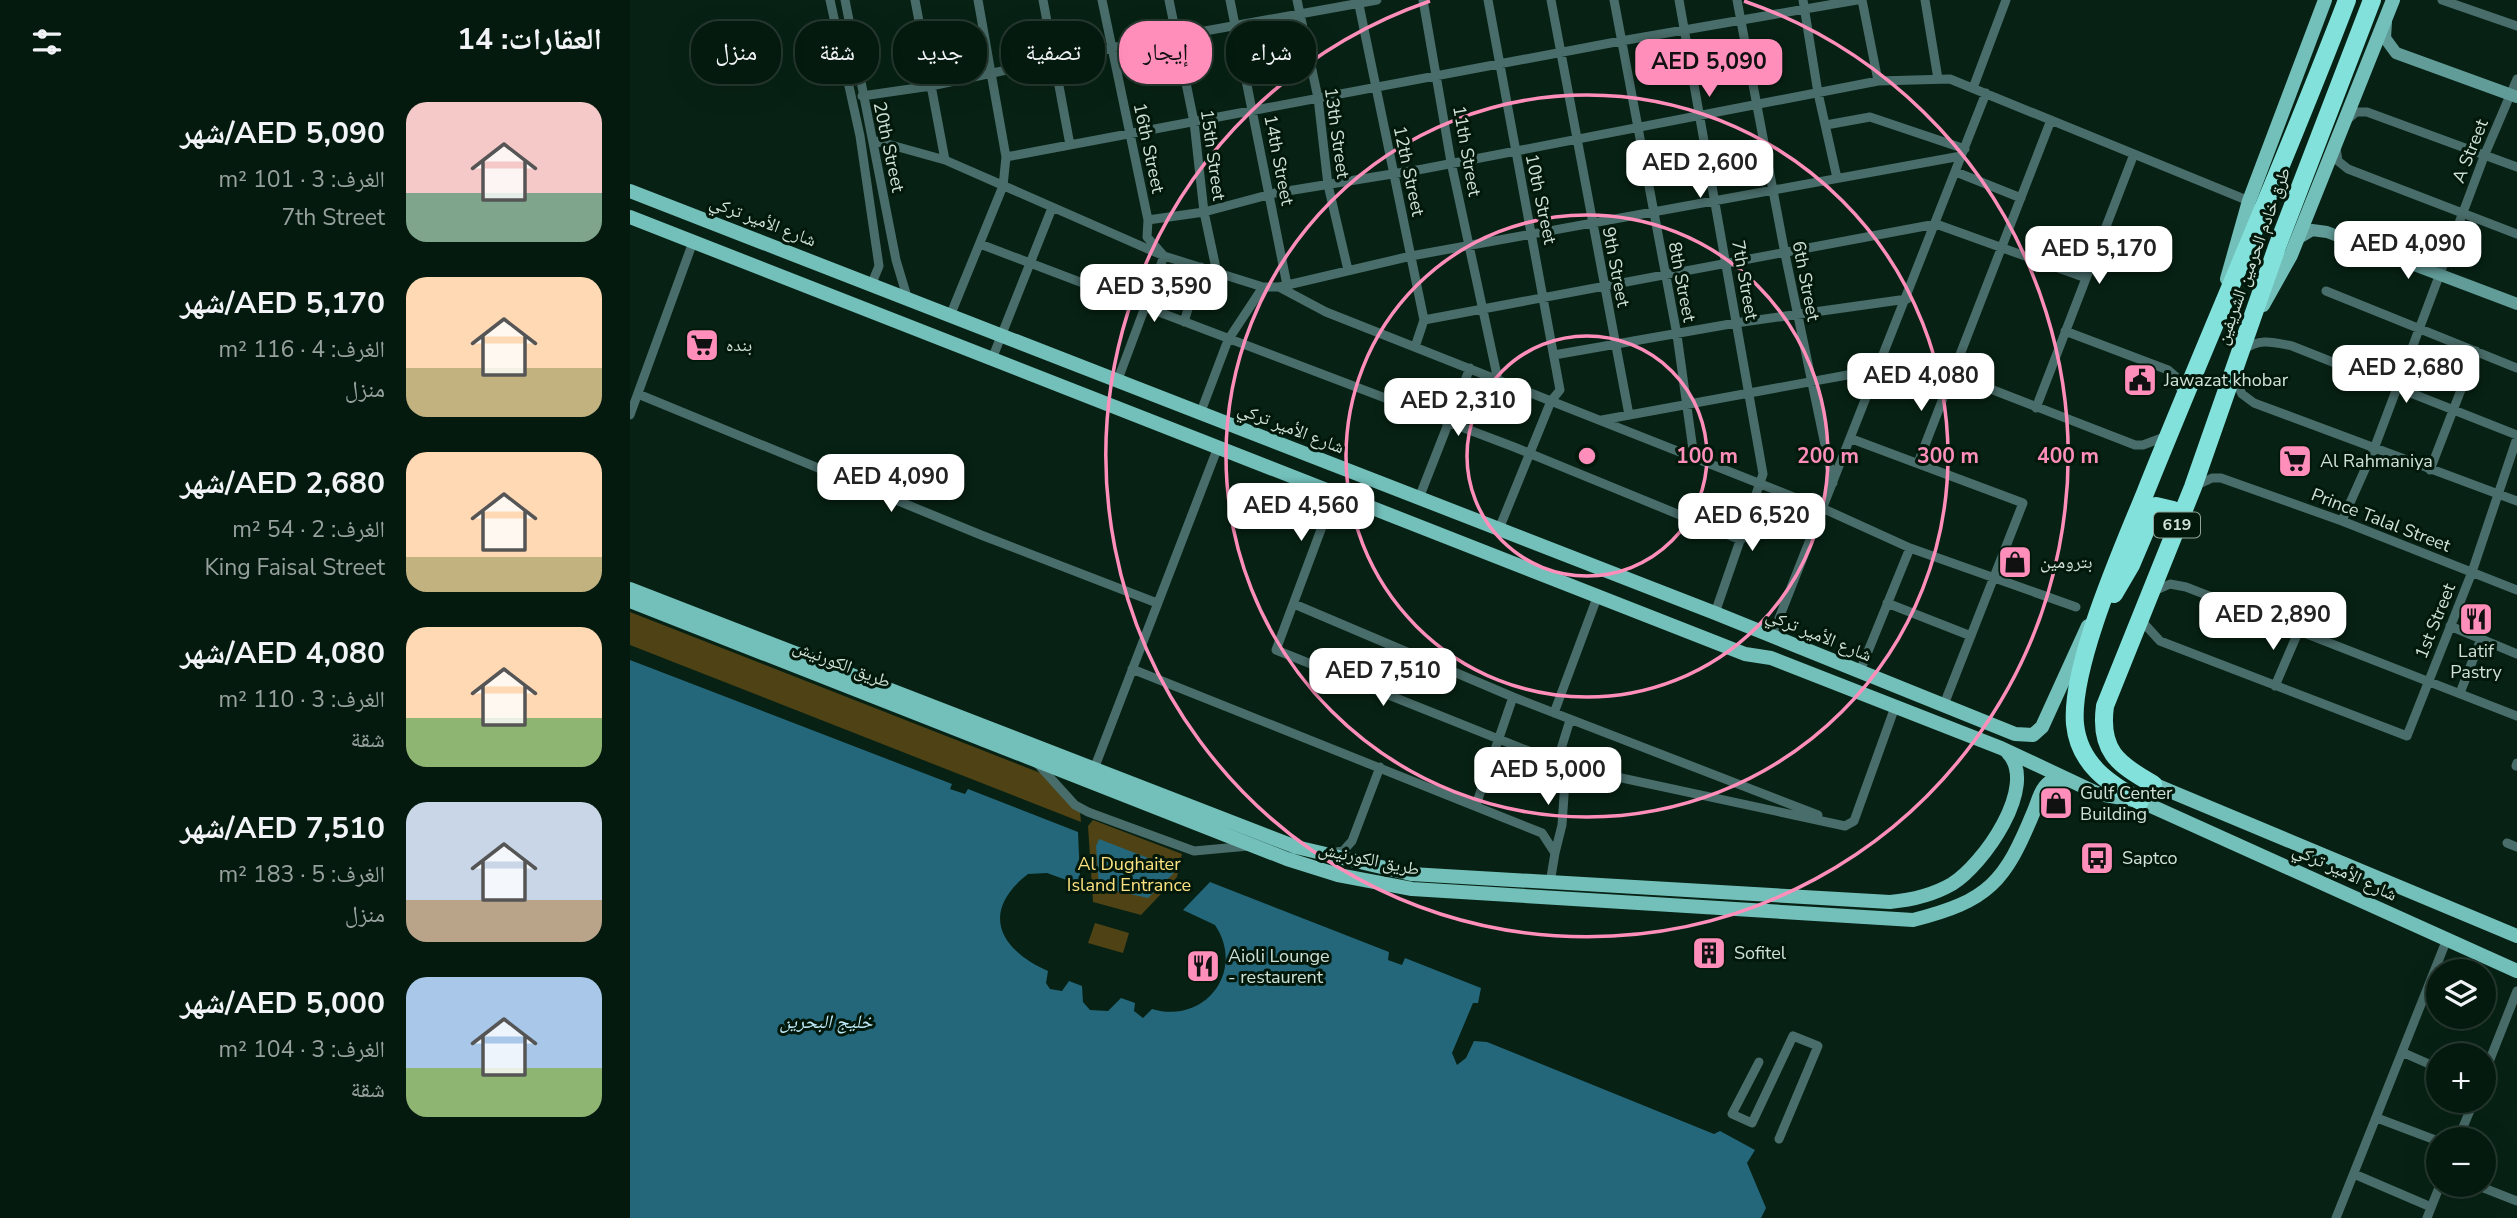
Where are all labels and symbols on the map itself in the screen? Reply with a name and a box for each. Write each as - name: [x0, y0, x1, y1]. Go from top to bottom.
- pin: AED 5,090: [1629, 40, 1789, 99]
- street label: 13th Street: [1319, 86, 1355, 181]
- street label: 20th Street: [868, 100, 910, 195]
- street label: 16th Street: [1128, 101, 1170, 196]
- street label: 11th Street: [1447, 104, 1487, 199]
- street label: 15th Street: [1195, 108, 1231, 203]
- street label: 14th Street: [1258, 113, 1300, 208]
- street label: A Street: [2446, 115, 2494, 186]
- street label: 12th Street: [1388, 124, 1430, 219]
- pin: AED 2,600: [1620, 140, 1780, 200]
- street label: 10th Street: [1520, 152, 1562, 247]
- street label: طرق خادم الحرمين الشريفين: [2210, 164, 2296, 348]
- street label: شارع الأمير تركي: [705, 190, 820, 255]
- pin: AED 4,090: [2328, 222, 2488, 281]
- street label: 9th Street: [1596, 225, 1636, 310]
- pin: AED 5,170: [2019, 226, 2179, 286]
- street label: 7th Street: [1726, 238, 1764, 323]
- street label: 6th Street: [1786, 239, 1826, 324]
- street label: 8th Street: [1662, 240, 1702, 325]
- pin: AED 3,590: [1074, 264, 1234, 324]
- supermarket icon: بنده: [683, 326, 721, 364]
- place label: بنده: [726, 333, 752, 357]
- pin: AED 2,680: [2326, 346, 2486, 405]
- pin: AED 4,080: [1841, 354, 2001, 413]
- public building icon: Jawazat khobar: [2121, 361, 2159, 399]
- place label: Jawazat khobar: [2163, 368, 2289, 392]
- pin: AED 2,310: [1378, 378, 1538, 438]
- street label: شارع الأمير تركي: [1233, 397, 1348, 462]
- text: 100 m: [1676, 442, 1738, 470]
- text: 200 m: [1797, 442, 1859, 470]
- text: 300 m: [1917, 442, 1979, 470]
- text: 400 m: [2037, 442, 2099, 470]
- supermarket icon: Al Rahmaniya: [2276, 442, 2314, 480]
- centre of rings: [1575, 444, 1599, 468]
- place label: Al Rahmaniya: [2320, 449, 2433, 473]
- pin: AED 4,090: [811, 454, 971, 514]
- street label: Prince Talal Street: [2308, 482, 2455, 558]
- pin: AED 4,560: [1221, 484, 1381, 543]
- pin: AED 6,520: [1672, 494, 1832, 553]
- road number: 619: [2154, 512, 2200, 538]
- shop icon: بترومين: [1996, 543, 2034, 581]
- place label: بترومين: [2040, 550, 2092, 574]
- street label: 1st Street: [2409, 579, 2461, 662]
- pin: AED 2,890: [2193, 592, 2353, 652]
- restaurant icon: Latif Pastry: [2457, 600, 2495, 638]
- street label: شارع الأمير تركي: [1761, 603, 1876, 670]
- street label: طريق الكورنيش: [790, 634, 894, 694]
- place label: Latif Pastry: [2450, 639, 2503, 684]
- pin: AED 7,510: [1303, 648, 1463, 708]
- pin: AED 5,000: [1468, 748, 1628, 807]
- place label: Gulf Center Building: [2080, 781, 2173, 826]
- shop icon: Gulf Center Building: [2037, 784, 2075, 822]
- street label: طريق الكورنيش: [1316, 837, 1422, 881]
- street label: شارع الأمير تركي: [2288, 837, 2401, 909]
- bus stop icon: Saptco: [2078, 839, 2116, 877]
- place label: Saptco: [2122, 846, 2177, 870]
- park label: Al Dughaiter Island Entrance: [1067, 852, 1191, 897]
- building icon: Sofitel: [1690, 934, 1728, 972]
- place label: Sofitel: [1734, 941, 1787, 965]
- place label: Aioli Lounge - restaurent: [1228, 944, 1330, 989]
- restaurant icon: Aioli Lounge - restaurent: [1184, 947, 1222, 985]
- water label: خليج البحرين: [779, 1009, 873, 1035]

